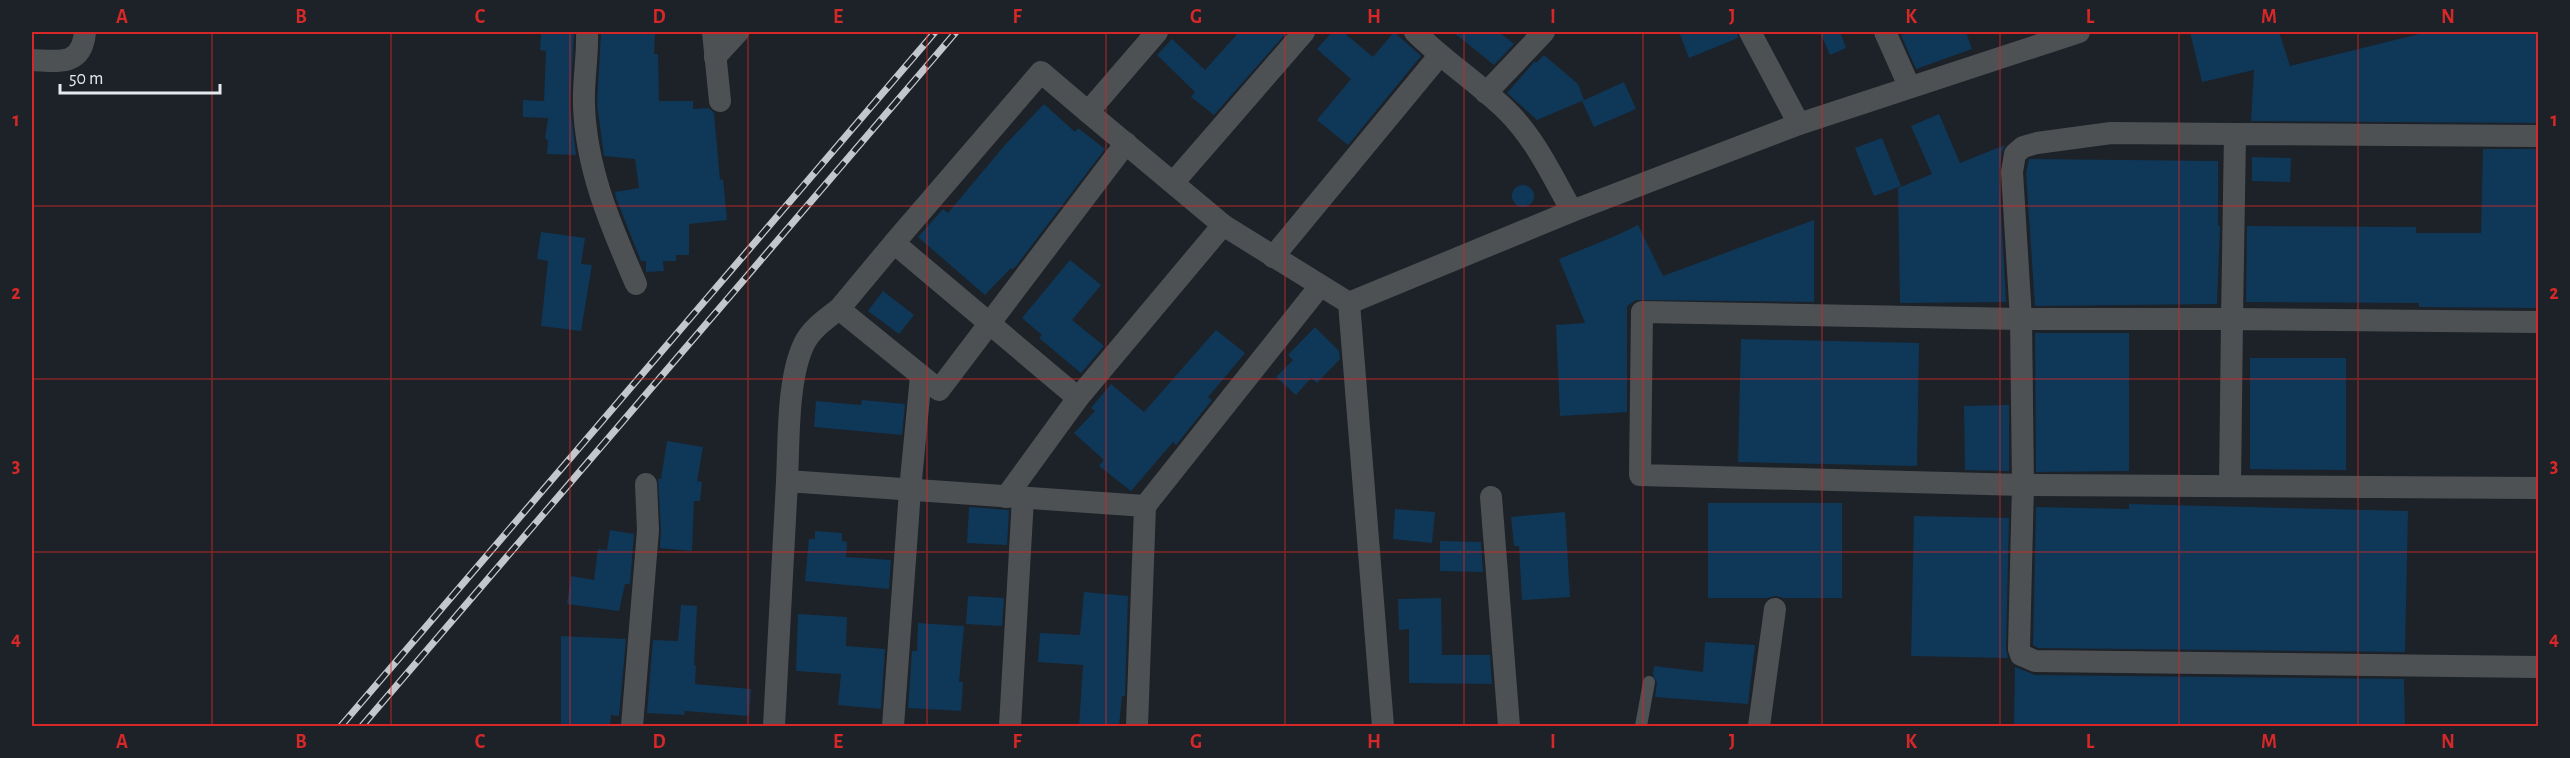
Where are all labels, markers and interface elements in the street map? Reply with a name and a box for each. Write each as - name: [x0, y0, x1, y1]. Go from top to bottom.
- text: A: [116, 7, 128, 27]
- text: B: [295, 7, 307, 27]
- text: C: [475, 7, 486, 27]
- text: D: [652, 7, 666, 27]
- text: E: [833, 7, 843, 27]
- text: F: [1012, 7, 1022, 27]
- text: G: [1190, 7, 1202, 27]
- text: H: [1367, 7, 1381, 27]
- text: I: [1550, 7, 1556, 27]
- text: J: [1729, 7, 1735, 27]
- text: K: [1905, 7, 1917, 27]
- text: L: [2086, 7, 2095, 27]
- text: M: [2261, 7, 2277, 27]
- text: N: [2441, 7, 2455, 27]
- scale bar: [60, 57, 220, 95]
- text: 50 m: [69, 70, 103, 88]
- text: 1: [12, 110, 20, 130]
- text: 1: [2550, 110, 2558, 130]
- text: 2: [11, 283, 21, 303]
- text: 2: [2549, 283, 2559, 303]
- text: 3: [12, 456, 20, 476]
- text: 3: [2550, 456, 2558, 476]
- text: 4: [11, 629, 21, 649]
- text: 4: [2549, 629, 2559, 649]
- text: A: [116, 732, 128, 752]
- text: B: [295, 732, 307, 752]
- text: C: [475, 732, 486, 752]
- text: D: [652, 732, 666, 752]
- text: E: [833, 732, 843, 752]
- text: F: [1012, 732, 1022, 752]
- text: G: [1190, 732, 1202, 752]
- text: H: [1367, 732, 1381, 752]
- text: I: [1550, 732, 1556, 752]
- text: J: [1729, 732, 1735, 752]
- text: K: [1905, 732, 1917, 752]
- text: L: [2086, 732, 2095, 752]
- text: M: [2261, 732, 2277, 752]
- text: N: [2441, 732, 2455, 752]

